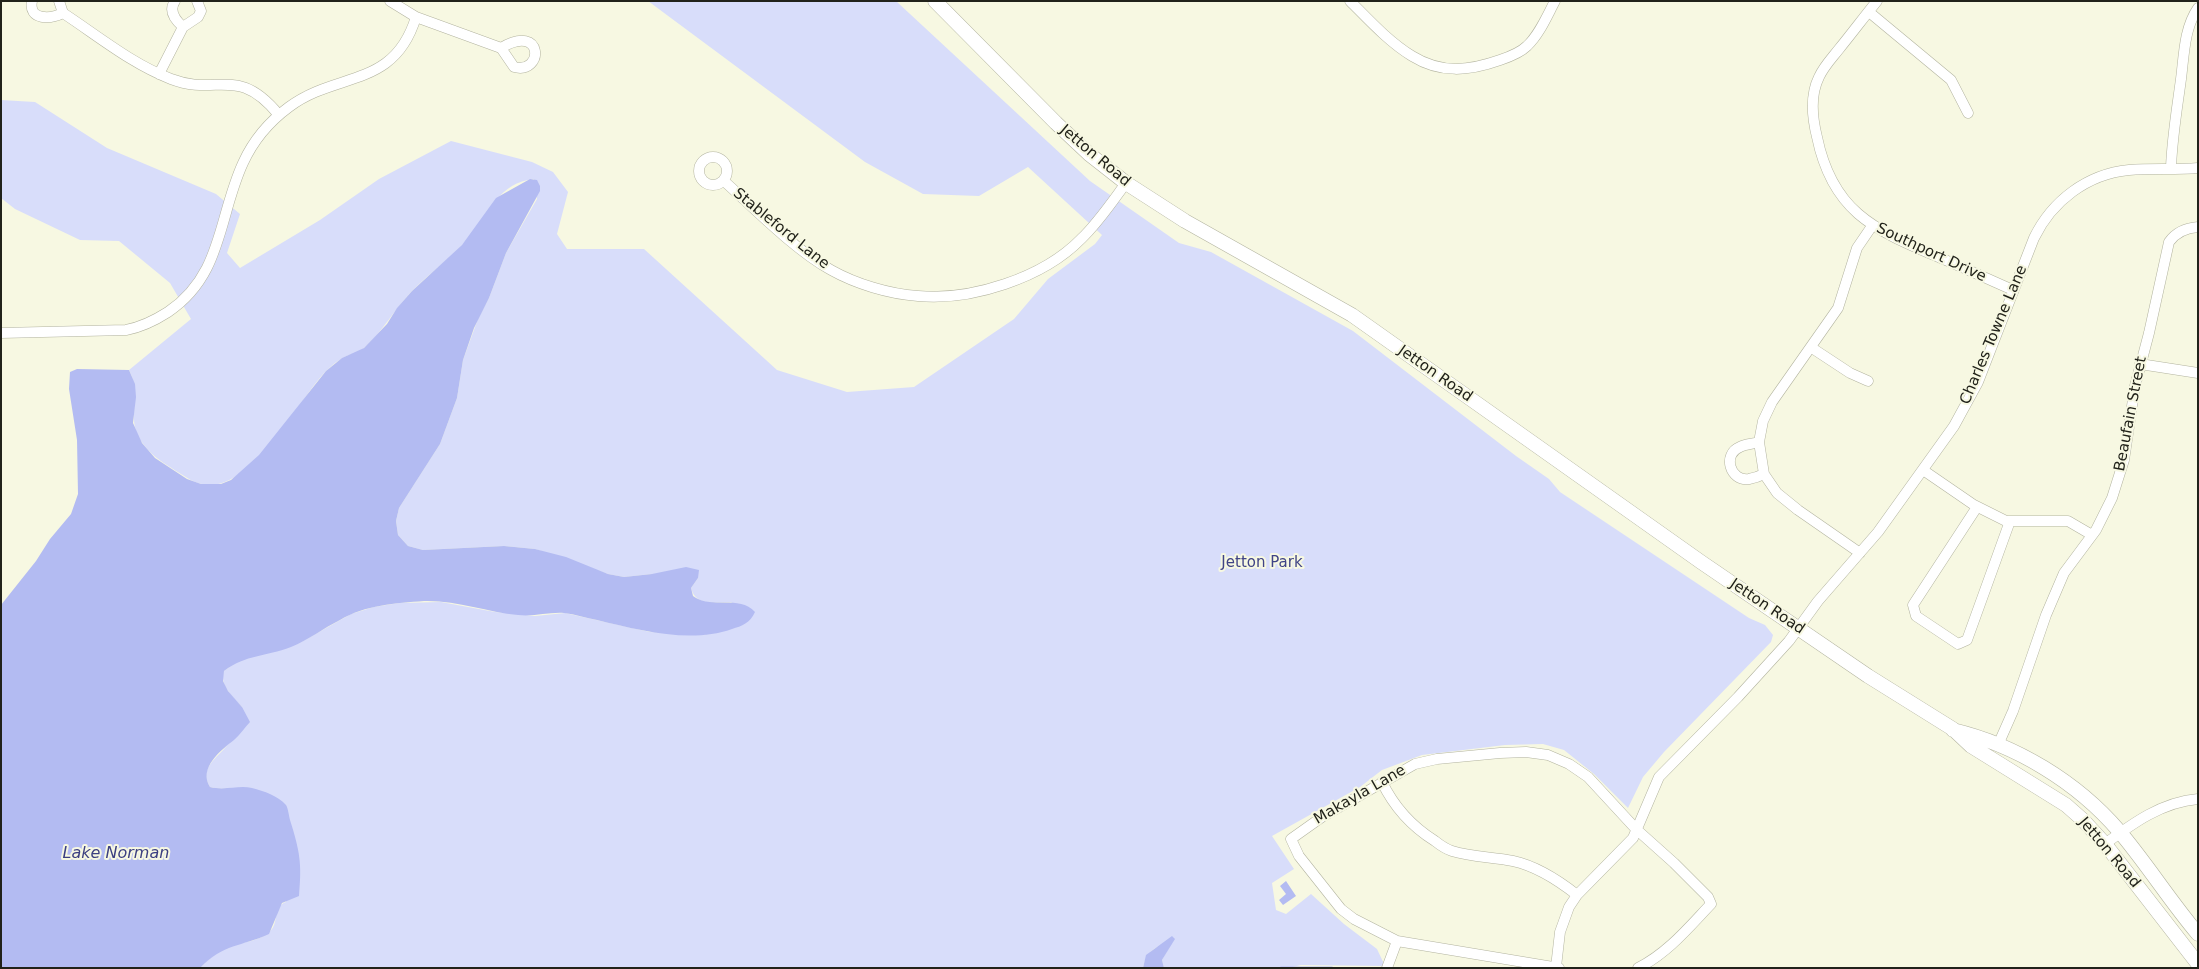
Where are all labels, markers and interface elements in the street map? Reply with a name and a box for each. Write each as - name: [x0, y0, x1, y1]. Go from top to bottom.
- street label: Jetton Road: [1056, 121, 1134, 191]
- street label: Stableford Lane: [729, 185, 833, 273]
- street label: Southport Drive: [1873, 220, 1989, 286]
- street label: Charles Towne Lane: [1957, 263, 2031, 407]
- street label: Jetton Road: [1394, 342, 1476, 406]
- street label: Beaufain Street: [2111, 355, 2151, 473]
- park label: Jetton Park: [1221, 554, 1303, 572]
- street label: Jetton Road: [1726, 575, 1808, 639]
- street label: Makayla Lane: [1311, 761, 1409, 829]
- street label: Jetton Road: [2074, 814, 2144, 892]
- water label: Lake Norman: [63, 844, 169, 864]

